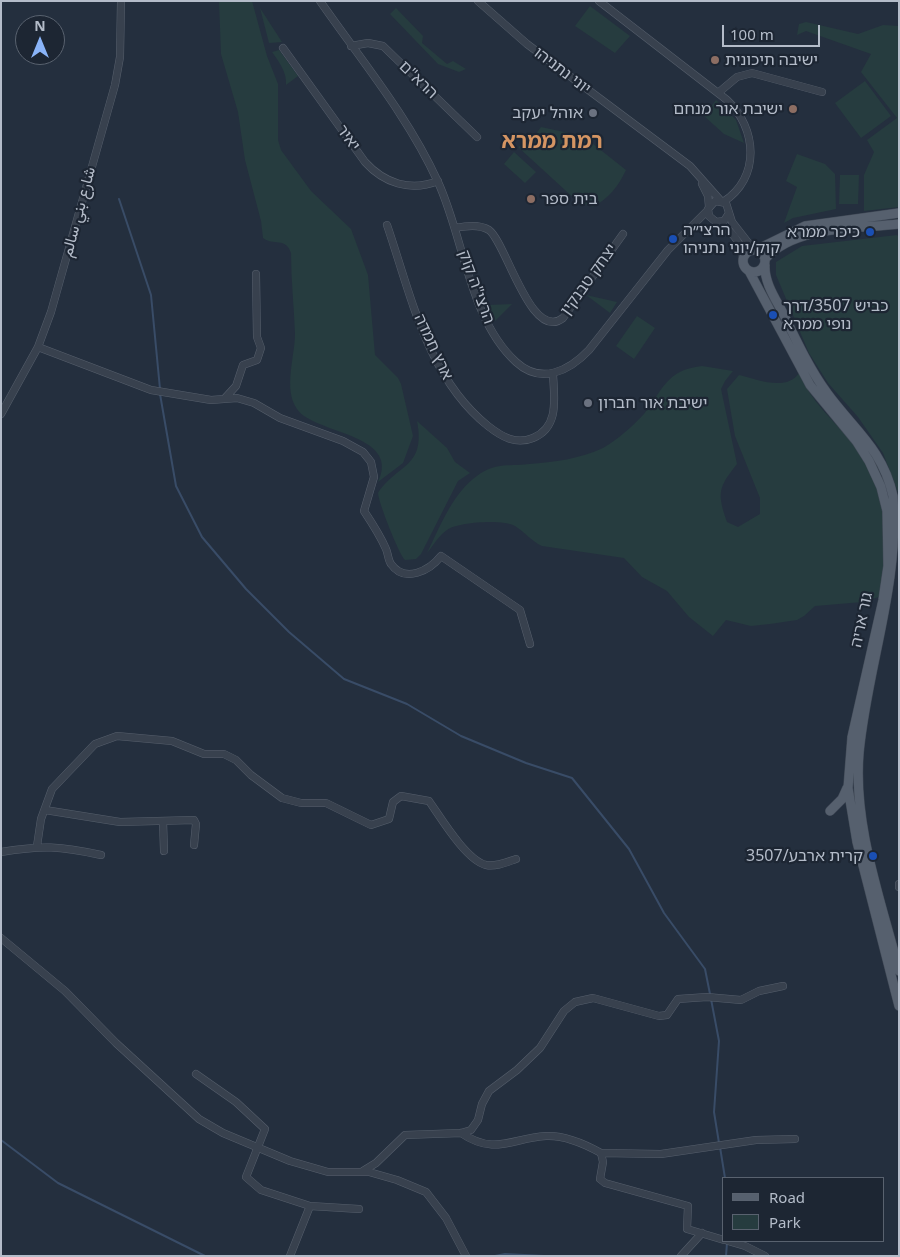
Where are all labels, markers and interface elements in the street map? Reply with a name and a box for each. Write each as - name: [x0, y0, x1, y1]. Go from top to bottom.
- north arrow: [15, 15, 65, 65]
- scale bar: [725, 15, 822, 47]
- text: N: [34, 16, 46, 35]
- text: 100 m: [730, 24, 774, 44]
- street label: יוני נתניהו: [530, 43, 594, 99]
- place label: ישיבה תיכונית: [725, 50, 818, 70]
- marker: ישיבה תיכונית: [709, 54, 721, 66]
- street label: הרא"ם: [395, 57, 441, 103]
- place label: ישיבת אור מנחם: [673, 99, 783, 119]
- place label: אוהל יעקב: [512, 103, 583, 123]
- marker: ישיבת אור מנחם: [787, 103, 799, 115]
- marker: אוהל יעקב: [587, 107, 599, 119]
- street label: יאיר: [332, 121, 364, 155]
- district label: רמת ממרא: [501, 129, 603, 155]
- street label: شارع بني سالم: [58, 165, 100, 259]
- place label: בית ספר: [541, 189, 598, 209]
- marker: בית ספר: [525, 193, 537, 205]
- place label: הרצי״ה קוק/יוני נתניהו: [683, 220, 780, 258]
- place label: כיכר ממרא: [787, 222, 860, 242]
- marker: כיכר ממרא: [864, 226, 876, 238]
- marker: הרצי״ה קוק/יוני נתניהו: [667, 233, 679, 245]
- street label: יצחק טבנקין: [557, 240, 621, 320]
- street label: הרצי"ה קוק: [454, 247, 498, 327]
- place label: כביש 3507/דרך נופי ממרא: [783, 296, 888, 334]
- marker: כביש 3507/דרך נופי ממרא: [767, 309, 779, 321]
- street label: ארץ חמדה: [409, 311, 457, 383]
- place label: ישיבת אור חברון: [598, 393, 707, 413]
- marker: ישיבת אור חברון: [582, 397, 594, 409]
- street label: גור אריה: [847, 591, 877, 649]
- place label: קרית ארבע/3507: [746, 846, 863, 866]
- marker: קרית ארבע/3507: [867, 850, 879, 862]
- legend: [722, 1177, 885, 1242]
- text: Road: [769, 1187, 805, 1207]
- text: Park: [769, 1212, 801, 1232]

